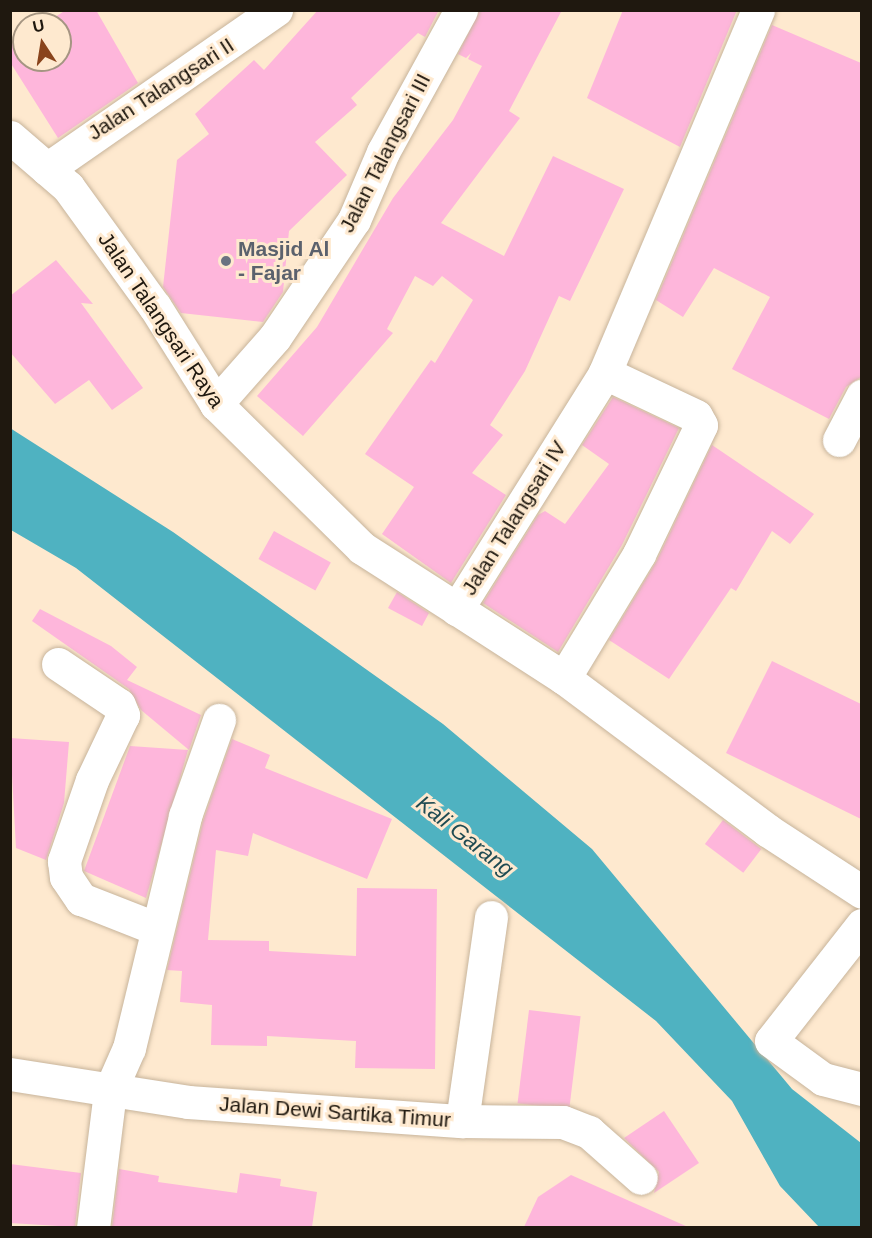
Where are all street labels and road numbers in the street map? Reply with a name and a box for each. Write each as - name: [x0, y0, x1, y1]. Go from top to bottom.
- street label: Jalan Talangsari II: [83, 32, 239, 146]
- street label: Jalan Talangsari III: [334, 69, 436, 237]
- street label: Jalan Talangsari Raya: [93, 227, 229, 413]
- street label: Jalan Talangsari IV: [456, 436, 572, 600]
- street label: Jalan Dewi Sartika Timur: [218, 1091, 452, 1133]

